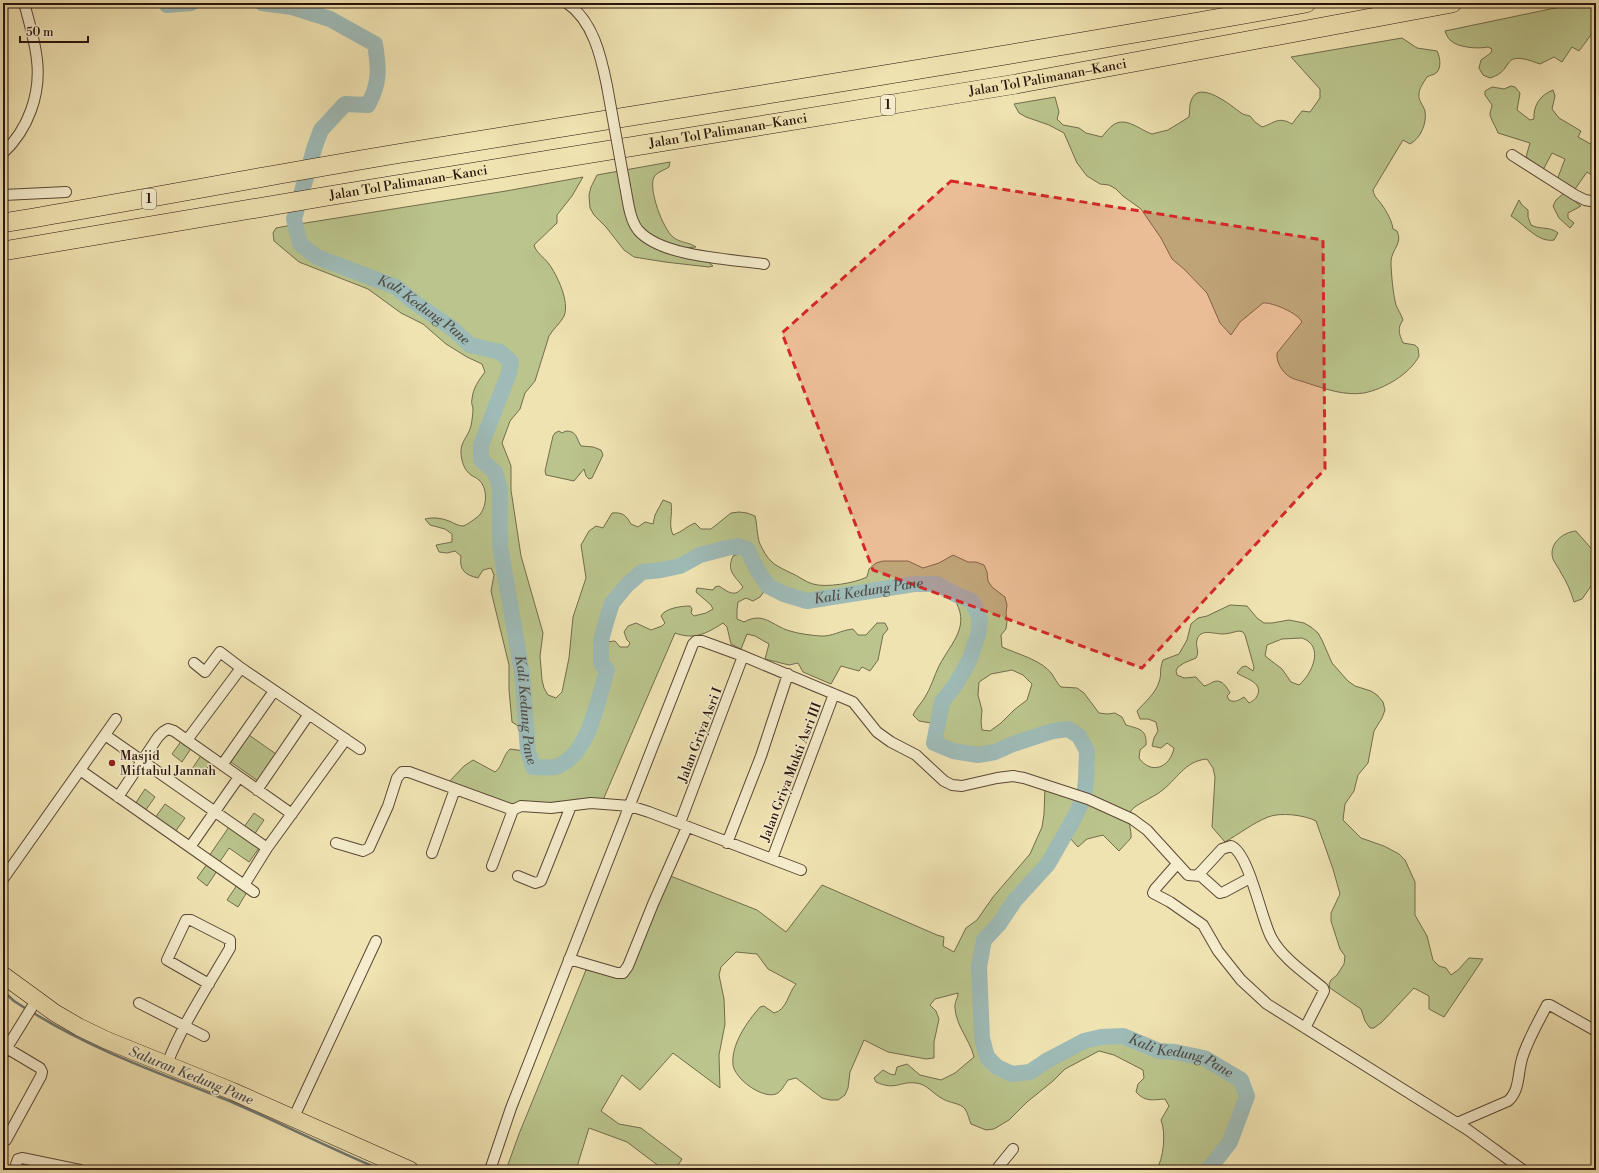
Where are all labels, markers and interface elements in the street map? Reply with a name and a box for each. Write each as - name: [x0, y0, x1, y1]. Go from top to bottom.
- scale bar: [20, 18, 88, 44]
- text: 50 m: [26, 25, 54, 40]
- street label: Jalan Tol Palimanan–Kanci: [967, 56, 1128, 100]
- road number: 1: [881, 95, 895, 115]
- street label: Jalan Tol Palimanan–Kanci: [647, 110, 808, 152]
- street label: Jalan Tol Palimanan–Kanci: [327, 162, 489, 204]
- road number: 1: [142, 189, 156, 209]
- water label: Kali Kedung Pane: [374, 272, 474, 349]
- water label: Kali Kedung Pane: [813, 575, 923, 609]
- water label: Kali Kedung Pane: [510, 654, 541, 768]
- street label: Jalan Griya Asri I: [674, 685, 726, 786]
- street label: Jalan Griya Mukti Asri III: [757, 700, 825, 845]
- place label: Masjid Miftahul Jannah: [120, 748, 216, 779]
- marker: Masjid Miftahul Jannah: [107, 758, 117, 768]
- water label: Kali Kedung Pane: [1126, 1030, 1237, 1082]
- water label: Saluran Kedung Pane: [126, 1043, 256, 1109]

